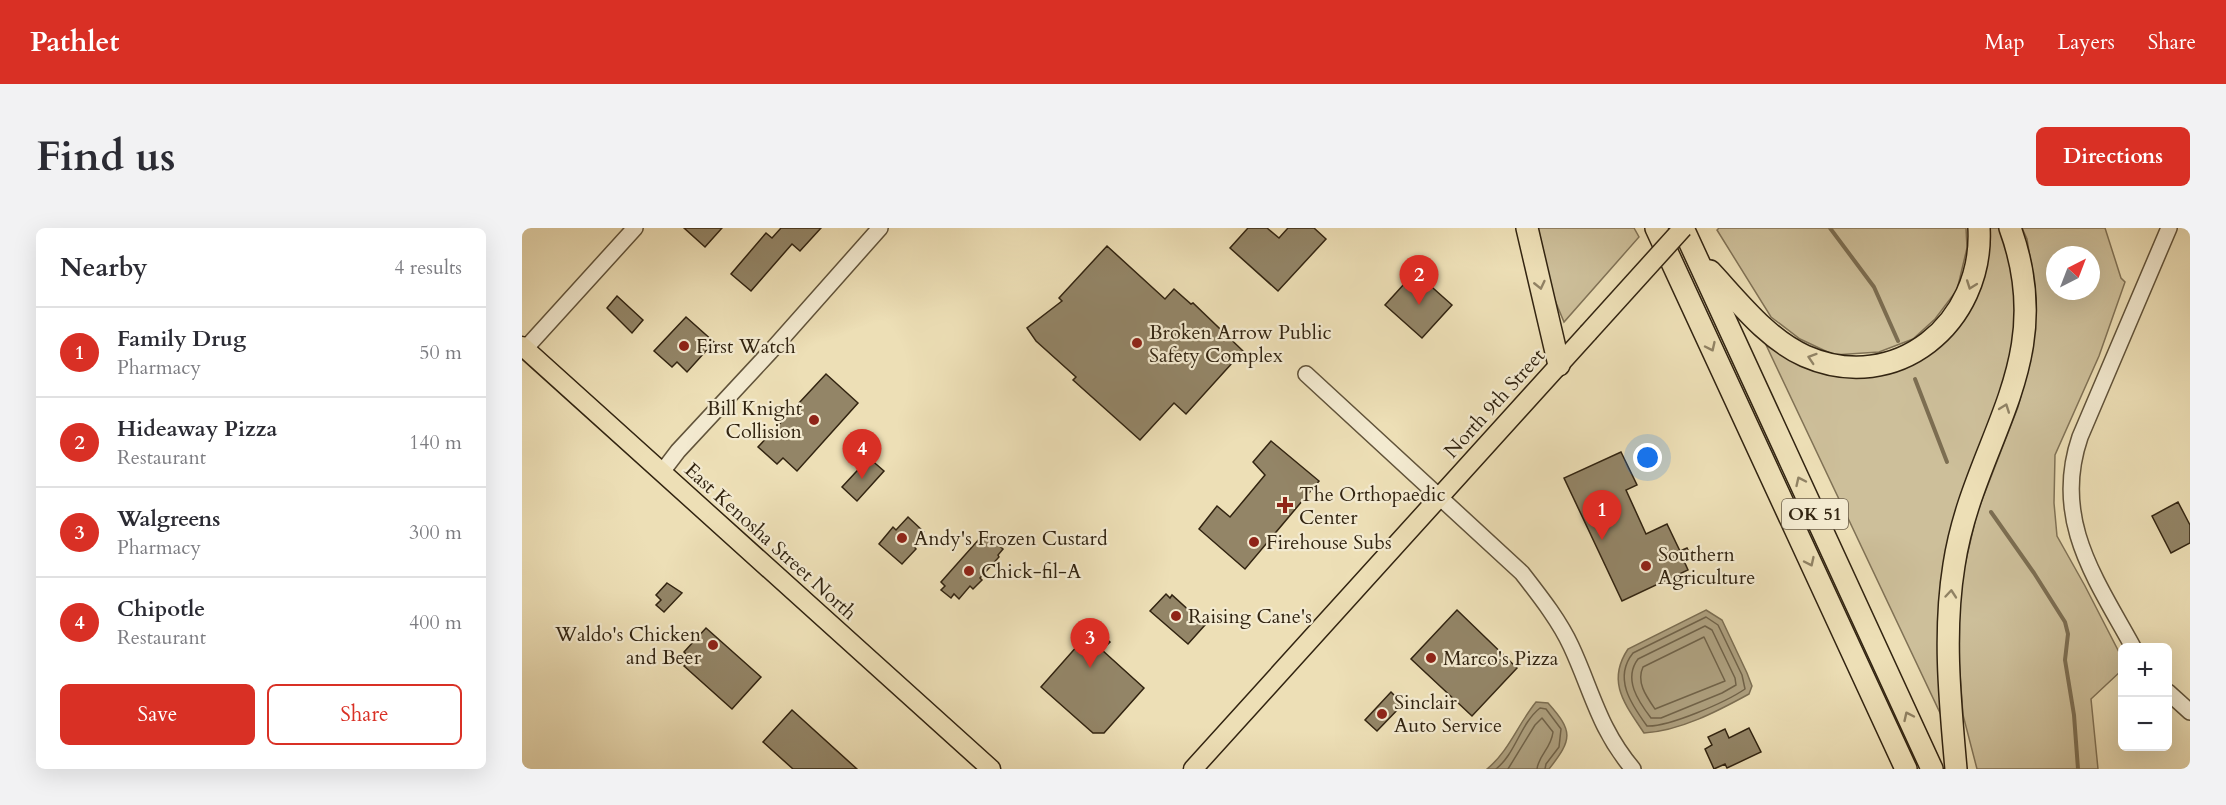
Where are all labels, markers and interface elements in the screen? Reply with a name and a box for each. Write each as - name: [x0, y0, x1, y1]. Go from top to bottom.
- text: Pathlet: [30, 23, 119, 61]
- text: Map: [1985, 28, 2025, 57]
- text: Layers: [2058, 28, 2115, 57]
- text: Share: [2148, 28, 2196, 57]
- button: Directions: [2036, 127, 2190, 186]
- text: Find us: [36, 128, 176, 185]
- north arrow: [2046, 246, 2100, 300]
- text: Nearby: [60, 250, 148, 285]
- text: 4 results: [394, 254, 462, 281]
- pin: 2: [1400, 256, 1438, 305]
- one-way arrow: [1966, 279, 1978, 290]
- one-way arrow: [1533, 280, 1546, 290]
- place label: Broken Arrow Public Safety Complex: [1149, 319, 1332, 369]
- text: Family Drug: [117, 324, 246, 354]
- place label: First Watch: [696, 333, 796, 360]
- marker: Broken Arrow Public Safety Complex: [1130, 336, 1144, 350]
- text: 1: [74, 339, 85, 366]
- text: 50 m: [419, 339, 462, 366]
- marker: First Watch: [677, 339, 691, 353]
- one-way arrow: [1703, 341, 1715, 352]
- street label: North 9th Street: [1438, 342, 1551, 464]
- one-way arrow: [1807, 353, 1818, 365]
- text: Pharmacy: [117, 354, 201, 381]
- place label: Bill Knight Collision: [707, 395, 803, 445]
- one-way arrow: [1998, 403, 2011, 414]
- marker: Bill Knight Collision: [807, 413, 821, 427]
- text: Hideaway Pizza: [117, 414, 277, 444]
- text: 2: [74, 429, 85, 456]
- text: 140 m: [409, 429, 462, 456]
- pin: 4: [842, 430, 882, 479]
- your location: [1633, 443, 1662, 472]
- text: Restaurant: [117, 444, 206, 471]
- street label: East Kenosha Street North: [679, 457, 863, 626]
- one-way arrow: [1795, 477, 1807, 488]
- place label: The Orthopaedic Center: [1299, 481, 1446, 531]
- pin: 1: [1582, 490, 1622, 540]
- marker: The Orthopaedic Center: [1276, 496, 1294, 514]
- road number: OK 51: [1782, 499, 1848, 529]
- text: Walgreens: [117, 504, 220, 534]
- text: 3: [74, 519, 85, 546]
- text: 300 m: [409, 519, 462, 546]
- place label: Andy's Frozen Custard: [914, 525, 1108, 552]
- place label: Firehouse Subs: [1266, 529, 1392, 556]
- marker: Andy's Frozen Custard: [895, 531, 909, 545]
- text: Pharmacy: [117, 534, 201, 561]
- marker: Firehouse Subs: [1247, 535, 1261, 549]
- place label: Southern Agriculture: [1658, 541, 1755, 591]
- one-way arrow: [1803, 556, 1815, 567]
- place label: Chick-fil-A: [981, 558, 1082, 585]
- marker: Southern Agriculture: [1639, 559, 1653, 573]
- marker: Chick-fil-A: [962, 564, 976, 578]
- one-way arrow: [1944, 590, 1957, 599]
- text: Chipotle: [117, 594, 205, 624]
- place label: Raising Cane's: [1188, 603, 1312, 630]
- text: 4: [74, 609, 85, 636]
- text: 400 m: [409, 609, 462, 636]
- marker: Raising Cane's: [1169, 609, 1183, 623]
- pin: 3: [1070, 618, 1110, 668]
- place label: Waldo's Chicken and Beer: [554, 621, 702, 671]
- text: Restaurant: [117, 624, 206, 651]
- marker: Waldo's Chicken and Beer: [706, 638, 720, 652]
- map controls: [2118, 643, 2172, 751]
- button: +: [2118, 643, 2172, 697]
- place label: Marco's Pizza: [1443, 645, 1559, 672]
- marker: Marco's Pizza: [1424, 651, 1438, 665]
- button: Save: [60, 684, 255, 745]
- button: Share: [267, 684, 462, 745]
- place label: Sinclair Auto Service: [1394, 689, 1502, 739]
- button: −: [2118, 697, 2172, 751]
- marker: Sinclair Auto Service: [1375, 707, 1389, 721]
- one-way arrow: [1903, 711, 1915, 722]

